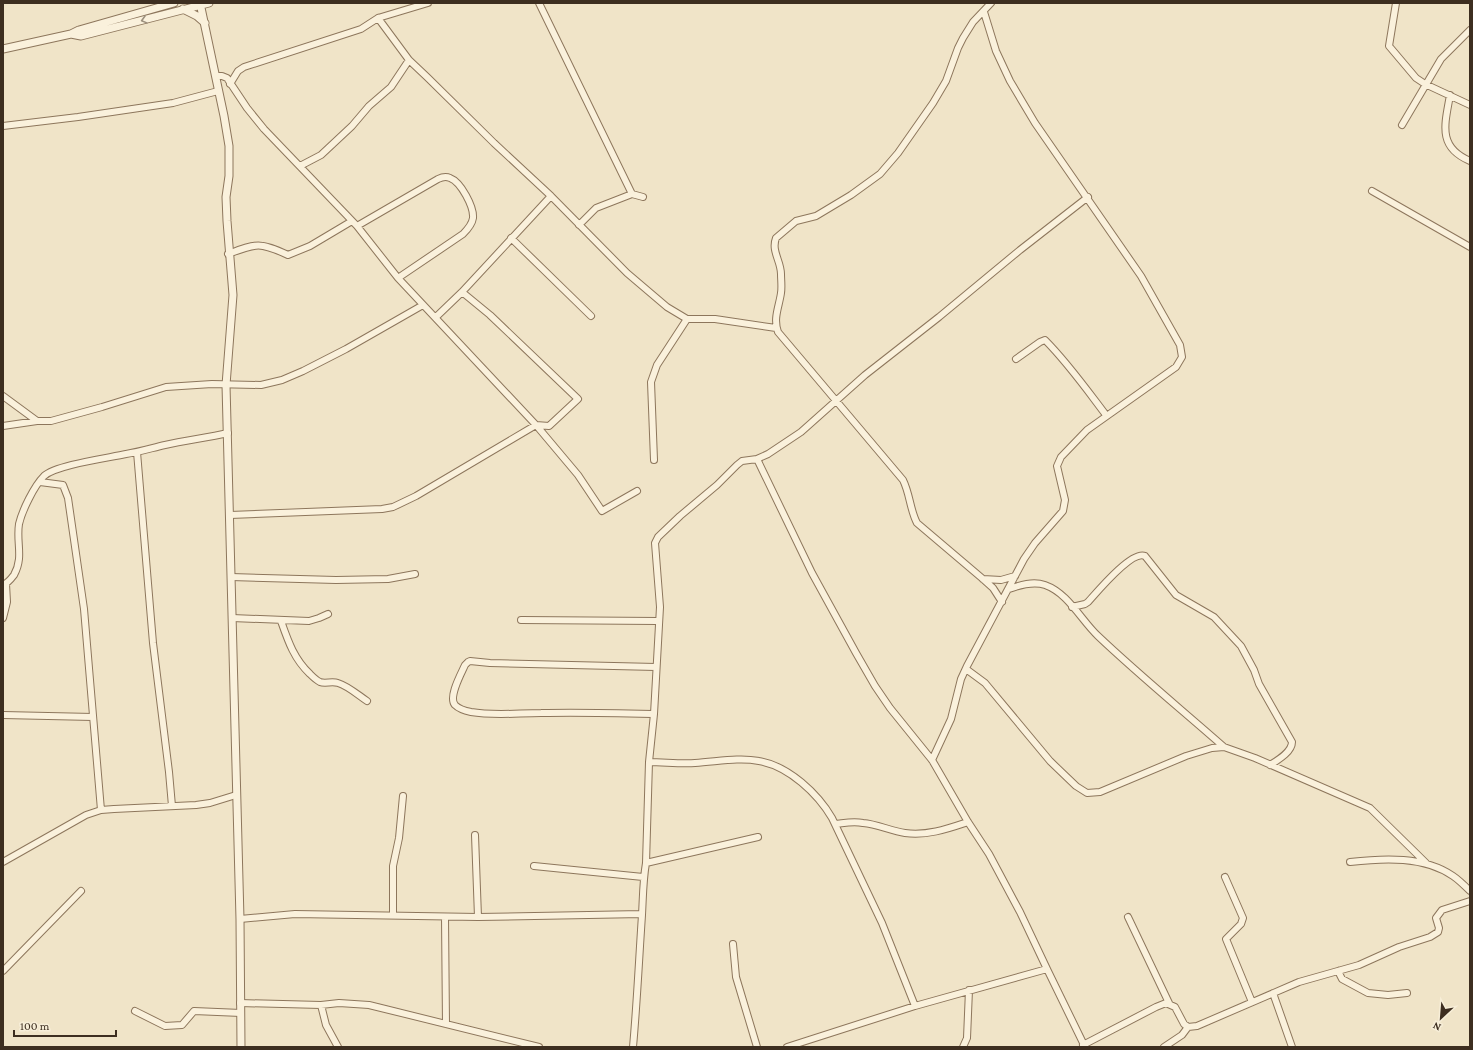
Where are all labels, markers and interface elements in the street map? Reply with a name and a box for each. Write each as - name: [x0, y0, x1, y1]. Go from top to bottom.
- one-way arrow: [141, 15, 148, 24]
- north arrow: [1421, 998, 1461, 1038]
- scale bar: [14, 1012, 116, 1038]
- text: 100 m: [20, 1019, 50, 1033]
- text: N: [1430, 1020, 1443, 1034]

